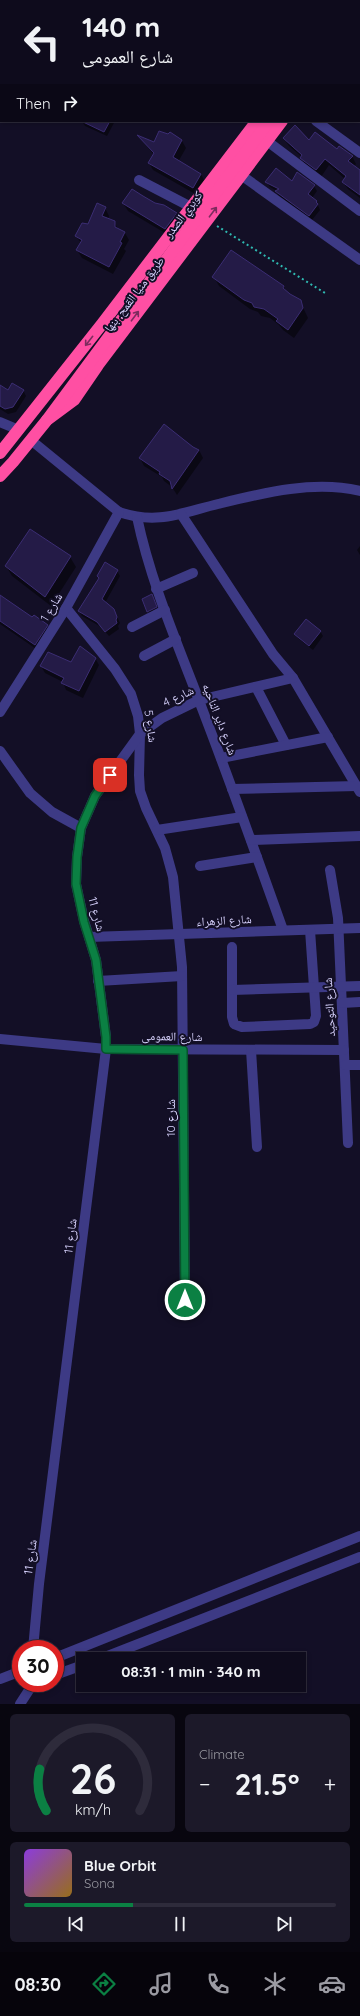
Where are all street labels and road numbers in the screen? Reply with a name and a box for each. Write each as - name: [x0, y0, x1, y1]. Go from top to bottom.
- street label: كوبري الصدر: [160, 188, 208, 243]
- street label: طريق منيا القمح, بنها: [101, 253, 168, 335]
- street label: شارع 1: [37, 590, 66, 624]
- street label: شارع داير الناحيه: [199, 681, 241, 757]
- street label: شارع 4: [160, 682, 196, 711]
- street label: شارع 5: [140, 709, 161, 743]
- street label: شارع 11: [84, 895, 109, 933]
- street label: شارع الزهراء: [196, 911, 252, 930]
- street label: شارع التوحيد: [320, 977, 339, 1037]
- street label: شارع العمومى: [141, 1028, 203, 1045]
- street label: شارع 10: [163, 1099, 179, 1137]
- street label: شارع 11: [60, 1218, 81, 1254]
- street label: شارع 11: [20, 1539, 41, 1576]

